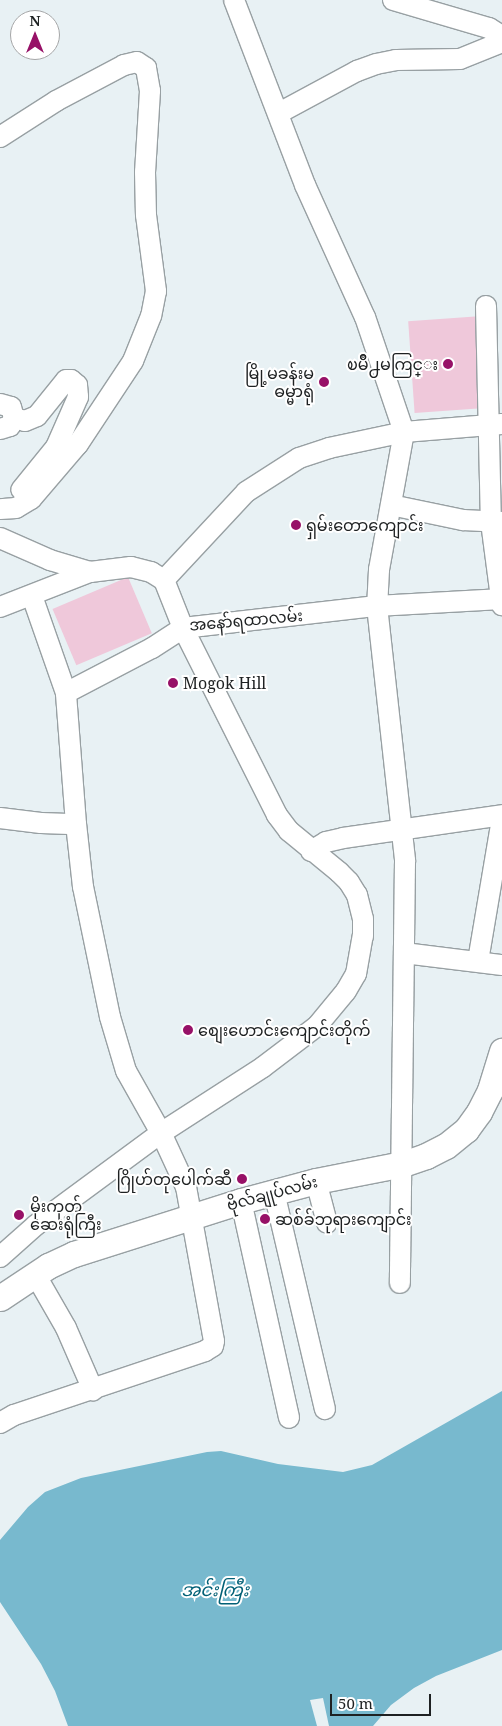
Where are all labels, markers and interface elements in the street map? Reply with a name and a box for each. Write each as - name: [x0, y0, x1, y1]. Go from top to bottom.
- north arrow: [10, 10, 60, 60]
- text: N: [29, 11, 41, 30]
- place label: ၿမိဳ႕မကြင္း: [347, 354, 438, 374]
- marker: ၿမိဳ႕မကြင္း: [442, 358, 454, 370]
- place label: မြို့မခန်းမ ဓမ္မာရုံ: [245, 363, 314, 401]
- marker: မြို့မခန်းမ ဓမ္မာရုံ: [318, 376, 330, 388]
- place label: ရှမ်းတောကျောင်း: [306, 515, 424, 535]
- marker: ရှမ်းတောကျောင်း: [290, 519, 302, 531]
- street label: အ‌နော်‌ရထာလမ်း: [188, 605, 304, 635]
- place label: Mogok Hill: [183, 673, 266, 693]
- marker: Mogok Hill: [167, 677, 179, 689]
- place label: စျေးဟောင်းကျောင်းတိုက်: [198, 1020, 371, 1040]
- marker: စျေးဟောင်းကျောင်းတိုက်: [182, 1024, 194, 1036]
- place label: ဂြိုဟ်တုပေါက်ဆီ: [117, 1169, 232, 1189]
- street label: ဗိုလ်‌ချုပ်‌လမ်း: [225, 1172, 319, 1214]
- marker: ဂြိုဟ်တုပေါက်ဆီ: [236, 1173, 248, 1185]
- place label: မိုးကုတ်‌ ‌ဆေးရုံကြီး: [30, 1196, 102, 1234]
- marker: မိုးကုတ်‌ ‌ဆေးရုံကြီး: [12, 1208, 26, 1222]
- place label: ဆစ်ခ်ဘုရားကျောင်း: [275, 1209, 412, 1229]
- marker: ဆစ်ခ်ဘုရားကျောင်း: [259, 1213, 271, 1225]
- water label: အင်းကြီး: [181, 1578, 249, 1600]
- scale bar: [332, 1684, 433, 1716]
- text: 50 m: [338, 1693, 373, 1713]

